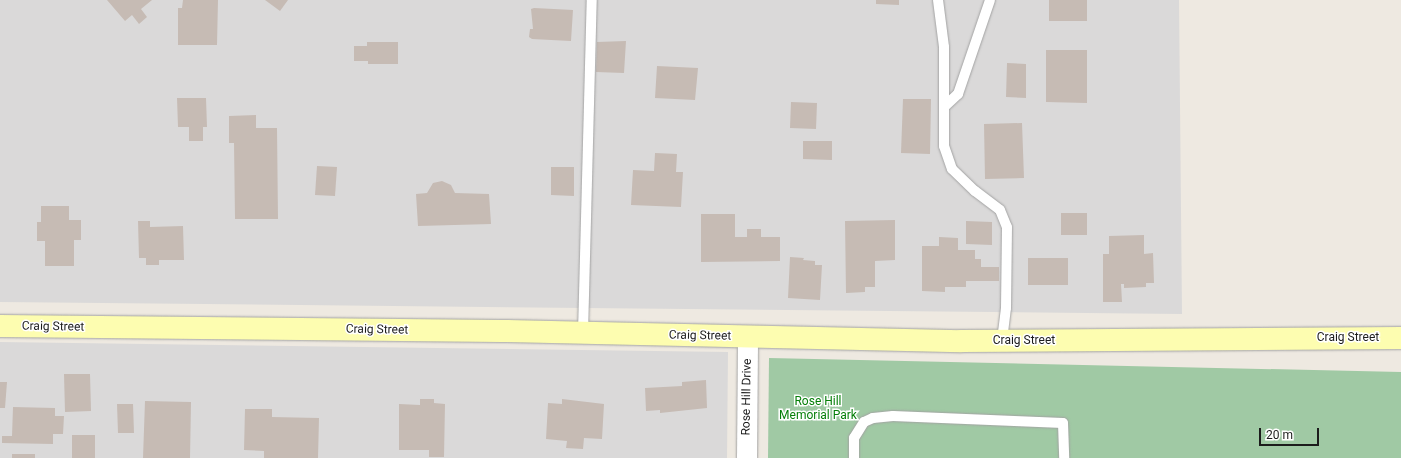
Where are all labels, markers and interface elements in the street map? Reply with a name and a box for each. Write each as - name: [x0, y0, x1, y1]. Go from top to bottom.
- street label: Craig Street: [22, 319, 84, 335]
- street label: Craig Street: [346, 322, 408, 338]
- street label: Craig Street: [669, 328, 731, 344]
- street label: Craig Street: [1317, 331, 1379, 345]
- street label: Craig Street: [993, 334, 1055, 348]
- street label: Rose Hill Drive: [739, 358, 755, 436]
- park label: Rose Hill Memorial Park: [779, 395, 857, 423]
- scale bar: [1261, 420, 1321, 446]
- text: 20 m: [1266, 428, 1293, 442]

